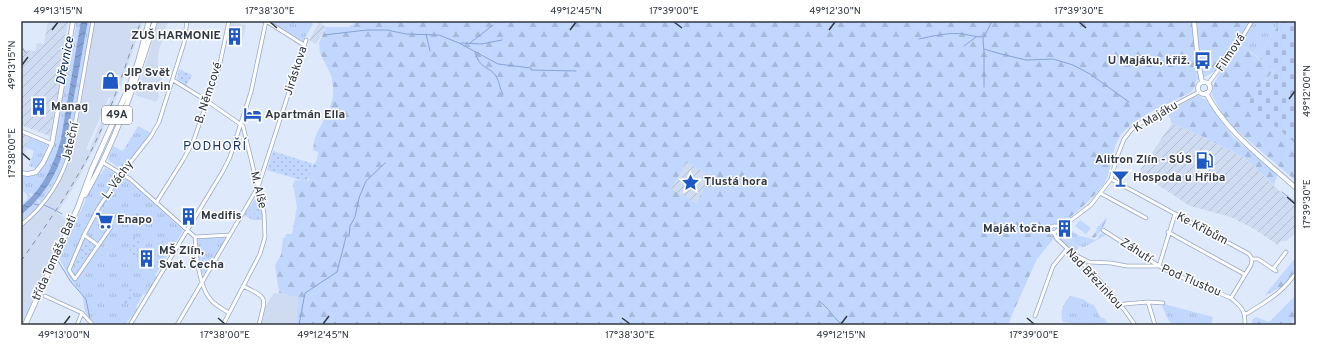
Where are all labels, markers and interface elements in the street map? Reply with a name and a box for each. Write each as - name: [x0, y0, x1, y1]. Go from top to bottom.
- text: 49°13'15"N: [33, 5, 83, 18]
- text: 17°38'30"E: [245, 5, 295, 18]
- text: 49°12'45"N: [550, 5, 602, 18]
- text: 17°39'00"E: [649, 5, 699, 18]
- text: 49°12'30"N: [809, 5, 861, 18]
- text: 17°39'30"E: [1054, 5, 1104, 18]
- building icon: ZUŠ HARMONIE: [224, 26, 244, 46]
- place label: ZUŠ HARMONIE: [131, 28, 221, 44]
- street label: Filmová: [1213, 31, 1249, 75]
- water label: Dřevnice: [53, 35, 79, 87]
- text: 49°13'15"N: [6, 40, 19, 90]
- street label: Jiráskova: [280, 44, 312, 98]
- bus stop icon: U Majáku, křiž.: [1193, 51, 1213, 71]
- place label: U Majáku, křiž.: [1108, 53, 1190, 69]
- street label: B. Němcové: [192, 60, 226, 126]
- place label: JIP Svět potravin: [124, 65, 171, 95]
- text: 49°12'00"N: [1301, 65, 1314, 117]
- shop icon: JIP Svět potravin: [101, 70, 121, 90]
- building icon: Manag: [28, 97, 48, 117]
- street label: K Majáku: [1131, 98, 1181, 136]
- place label: Manag: [51, 99, 88, 115]
- hotel icon: Apartmán Ella: [242, 105, 262, 125]
- road number: 49A: [102, 106, 132, 124]
- place label: Apartmán Ella: [265, 107, 345, 123]
- street label: Jateční: [59, 120, 83, 163]
- text: 17°38'00"E: [6, 128, 19, 178]
- district label: PODHOŘÍ: [183, 137, 247, 155]
- fuel station icon: Alitron Zlín - SÚS: [1195, 150, 1215, 170]
- place label: Alitron Zlín - SÚS: [1095, 152, 1192, 168]
- street label: L. Váchy: [99, 157, 137, 203]
- bar icon: Hospoda u Hřiba: [1110, 168, 1130, 188]
- street label: M. Alše: [246, 170, 270, 210]
- place label: Hospoda u Hřiba: [1133, 170, 1226, 186]
- place icon: Tlustá hora: [681, 172, 701, 192]
- place label: Tlustá hora: [704, 174, 767, 190]
- text: 17°39'30"E: [1301, 179, 1314, 229]
- building icon: Medifis: [178, 206, 198, 226]
- place label: Medifis: [201, 208, 242, 224]
- street label: Ke Křibům: [1173, 209, 1231, 249]
- supermarket icon: Enapo: [94, 210, 114, 230]
- place label: Enapo: [117, 212, 152, 228]
- street label: třída Tomáše Bati: [29, 213, 81, 303]
- building icon: Maják točna: [1054, 219, 1074, 239]
- place label: Maják točna: [983, 221, 1051, 237]
- street label: Záhutí: [1117, 235, 1156, 268]
- place label: MŠ Zlín, Svat. Čecha: [159, 243, 224, 273]
- street label: Nad Březinkou: [1062, 245, 1126, 313]
- building icon: MŠ Zlín, Svat. Čecha: [136, 248, 156, 268]
- street label: Pod Tlustou: [1158, 261, 1224, 301]
- text: 49°13'00"N: [38, 329, 90, 342]
- text: 17°38'00"E: [200, 329, 250, 342]
- text: 49°12'45"N: [297, 329, 349, 342]
- text: 17°38'30"E: [605, 329, 655, 342]
- text: 49°12'15"N: [816, 329, 866, 342]
- text: 17°39'00"E: [1009, 329, 1059, 342]

